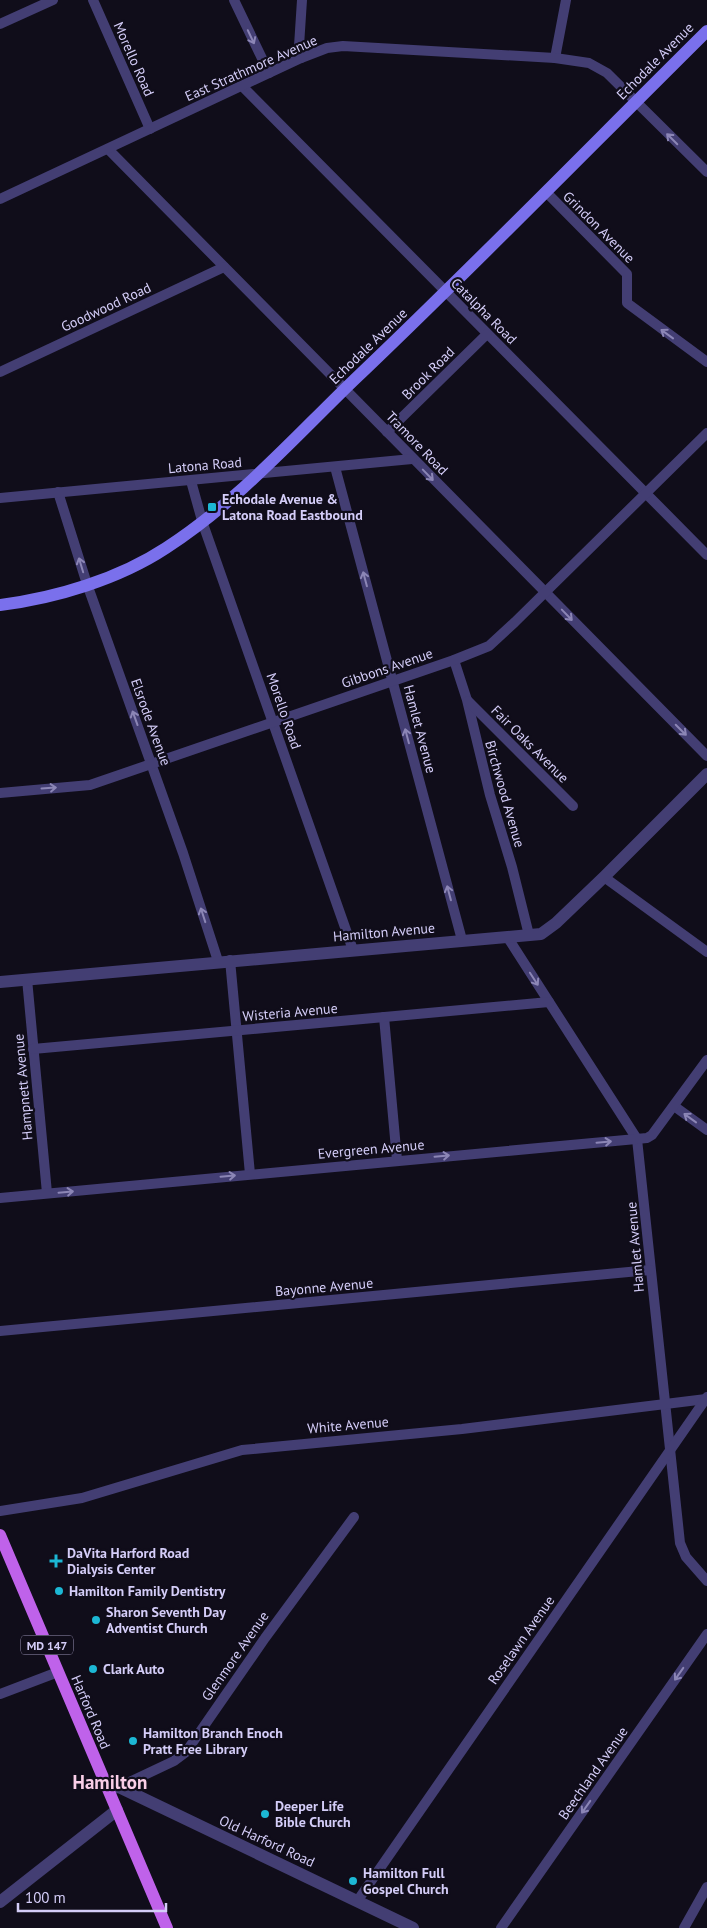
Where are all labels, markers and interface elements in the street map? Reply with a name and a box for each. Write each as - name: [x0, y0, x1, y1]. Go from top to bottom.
- street label: Morello Road: [110, 19, 158, 99]
- street label: Echodale Avenue: [613, 19, 697, 103]
- one-way arrow: [247, 29, 257, 44]
- street label: East Strathmore Avenue: [182, 31, 320, 105]
- one-way arrow: [666, 133, 678, 145]
- street label: Grindon Avenue: [559, 187, 639, 267]
- street label: Catalpha Road: [447, 274, 521, 348]
- street label: Goodwood Road: [58, 278, 154, 336]
- street label: Echodale Avenue: [325, 304, 411, 388]
- one-way arrow: [660, 329, 674, 339]
- street label: Brook Road: [398, 343, 458, 403]
- street label: Tramore Road: [382, 407, 452, 479]
- street label: Latona Road: [167, 453, 243, 477]
- one-way arrow: [422, 468, 434, 481]
- place label: Echodale Avenue & Latona Road Eastbound: [222, 490, 363, 524]
- marker: Echodale Avenue & Latona Road Eastbound: [206, 501, 218, 513]
- one-way arrow: [76, 558, 85, 573]
- one-way arrow: [360, 572, 370, 588]
- one-way arrow: [561, 608, 573, 621]
- street label: Gibbons Avenue: [339, 644, 435, 692]
- street label: Morello Road: [263, 670, 305, 752]
- street label: Elsrode Avenue: [127, 676, 175, 768]
- street label: Hamlet Avenue: [400, 683, 440, 775]
- street label: Fair Oaks Avenue: [487, 701, 573, 787]
- one-way arrow: [130, 711, 139, 726]
- one-way arrow: [675, 724, 687, 737]
- one-way arrow: [402, 729, 412, 745]
- street label: Birchwood Avenue: [481, 738, 529, 850]
- one-way arrow: [40, 784, 56, 793]
- one-way arrow: [444, 886, 454, 902]
- one-way arrow: [198, 907, 207, 923]
- street label: Hamilton Avenue: [332, 919, 436, 945]
- one-way arrow: [530, 971, 540, 985]
- street label: Wisteria Avenue: [242, 999, 338, 1025]
- street label: Hampnett Avenue: [9, 1033, 37, 1141]
- one-way arrow: [683, 1113, 697, 1123]
- street label: Evergreen Avenue: [317, 1135, 425, 1163]
- one-way arrow: [595, 1137, 611, 1147]
- one-way arrow: [434, 1152, 450, 1161]
- one-way arrow: [219, 1171, 235, 1181]
- one-way arrow: [58, 1187, 74, 1196]
- street label: Hamlet Avenue: [622, 1201, 648, 1293]
- street label: Bayonne Avenue: [274, 1274, 374, 1300]
- street label: White Avenue: [307, 1412, 389, 1438]
- place label: DaVita Harford Road Dialysis Center: [67, 1544, 189, 1578]
- marker: DaVita Harford Road Dialysis Center: [49, 1554, 63, 1568]
- place label: Hamilton Family Dentistry: [69, 1582, 226, 1600]
- marker: Hamilton Family Dentistry: [53, 1585, 65, 1597]
- street label: Roselawn Avenue: [484, 1592, 558, 1688]
- place label: Sharon Seventh Day Adventist Church: [106, 1603, 226, 1637]
- street label: Glenmore Avenue: [197, 1608, 273, 1704]
- marker: Sharon Seventh Day Adventist Church: [90, 1614, 102, 1626]
- road number: MD 147: [21, 1636, 73, 1654]
- place label: Clark Auto: [103, 1660, 165, 1678]
- marker: Clark Auto: [87, 1663, 99, 1675]
- one-way arrow: [674, 1667, 684, 1681]
- street label: Harford Road: [67, 1672, 115, 1752]
- street label: Beechland Avenue: [554, 1723, 632, 1823]
- place label: Hamilton Branch Enoch Pratt Free Library: [143, 1724, 283, 1758]
- marker: Hamilton Branch Enoch Pratt Free Library: [127, 1735, 139, 1747]
- district label: Hamilton: [73, 1770, 147, 1794]
- place label: Deeper Life Bible Church: [275, 1797, 351, 1831]
- one-way arrow: [581, 1800, 591, 1814]
- marker: Deeper Life Bible Church: [259, 1808, 271, 1820]
- street label: Old Harford Road: [216, 1811, 318, 1871]
- place label: Hamilton Full Gospel Church: [363, 1864, 449, 1898]
- marker: Hamilton Full Gospel Church: [347, 1875, 359, 1887]
- scale bar: [18, 1880, 165, 1912]
- text: 100 m: [25, 1888, 66, 1907]

